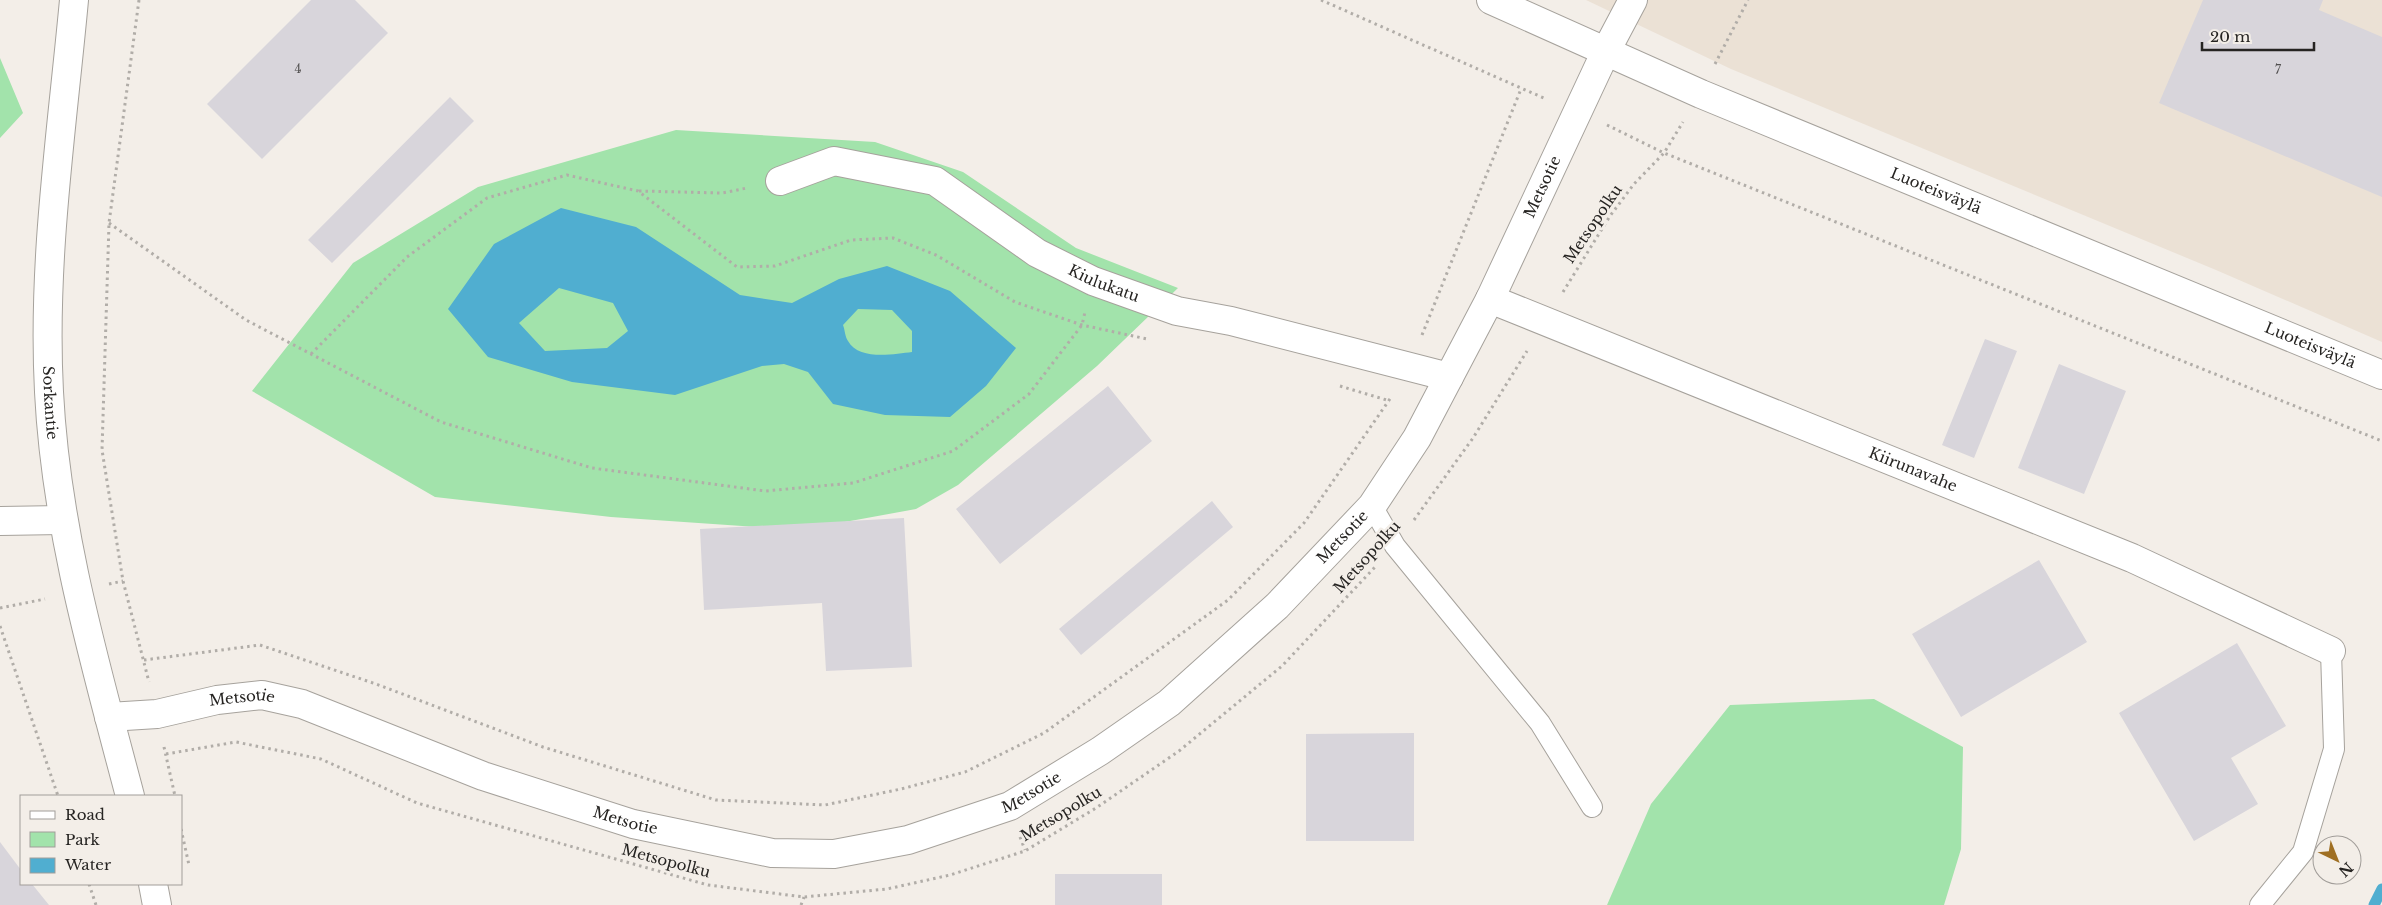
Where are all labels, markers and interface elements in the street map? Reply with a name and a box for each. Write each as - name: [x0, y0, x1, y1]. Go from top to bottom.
- scale bar: [2202, 20, 2314, 52]
- text: 20 m: [2210, 27, 2250, 46]
- house number: 4: [294, 61, 302, 76]
- house number: 7: [2275, 62, 2282, 77]
- street label: Metsotie: [1519, 153, 1565, 221]
- street label: Luoteisväylä: [1888, 163, 1985, 218]
- street label: Metsopolku: [1559, 181, 1626, 267]
- street label: Kiulukatu: [1065, 260, 1142, 306]
- street label: Luoteisväylä: [2262, 318, 2359, 372]
- street label: Sorkantie: [39, 366, 63, 441]
- street label: Kiirunavahe: [1866, 443, 1960, 495]
- street label: Metsotie: [1312, 506, 1372, 567]
- street label: Metsopolku: [1329, 516, 1404, 597]
- street label: Metsotie: [208, 685, 277, 710]
- street label: Metsotie: [999, 767, 1064, 817]
- street label: Metsopolku: [1017, 782, 1105, 845]
- legend: [20, 795, 182, 885]
- street label: Metsotie: [591, 802, 659, 838]
- text: Road: [65, 805, 105, 824]
- text: Park: [65, 830, 101, 849]
- north arrow: [2312, 835, 2362, 885]
- street label: Metsopolku: [620, 840, 713, 881]
- text: Water: [64, 855, 112, 874]
- text: N: [2335, 858, 2357, 881]

